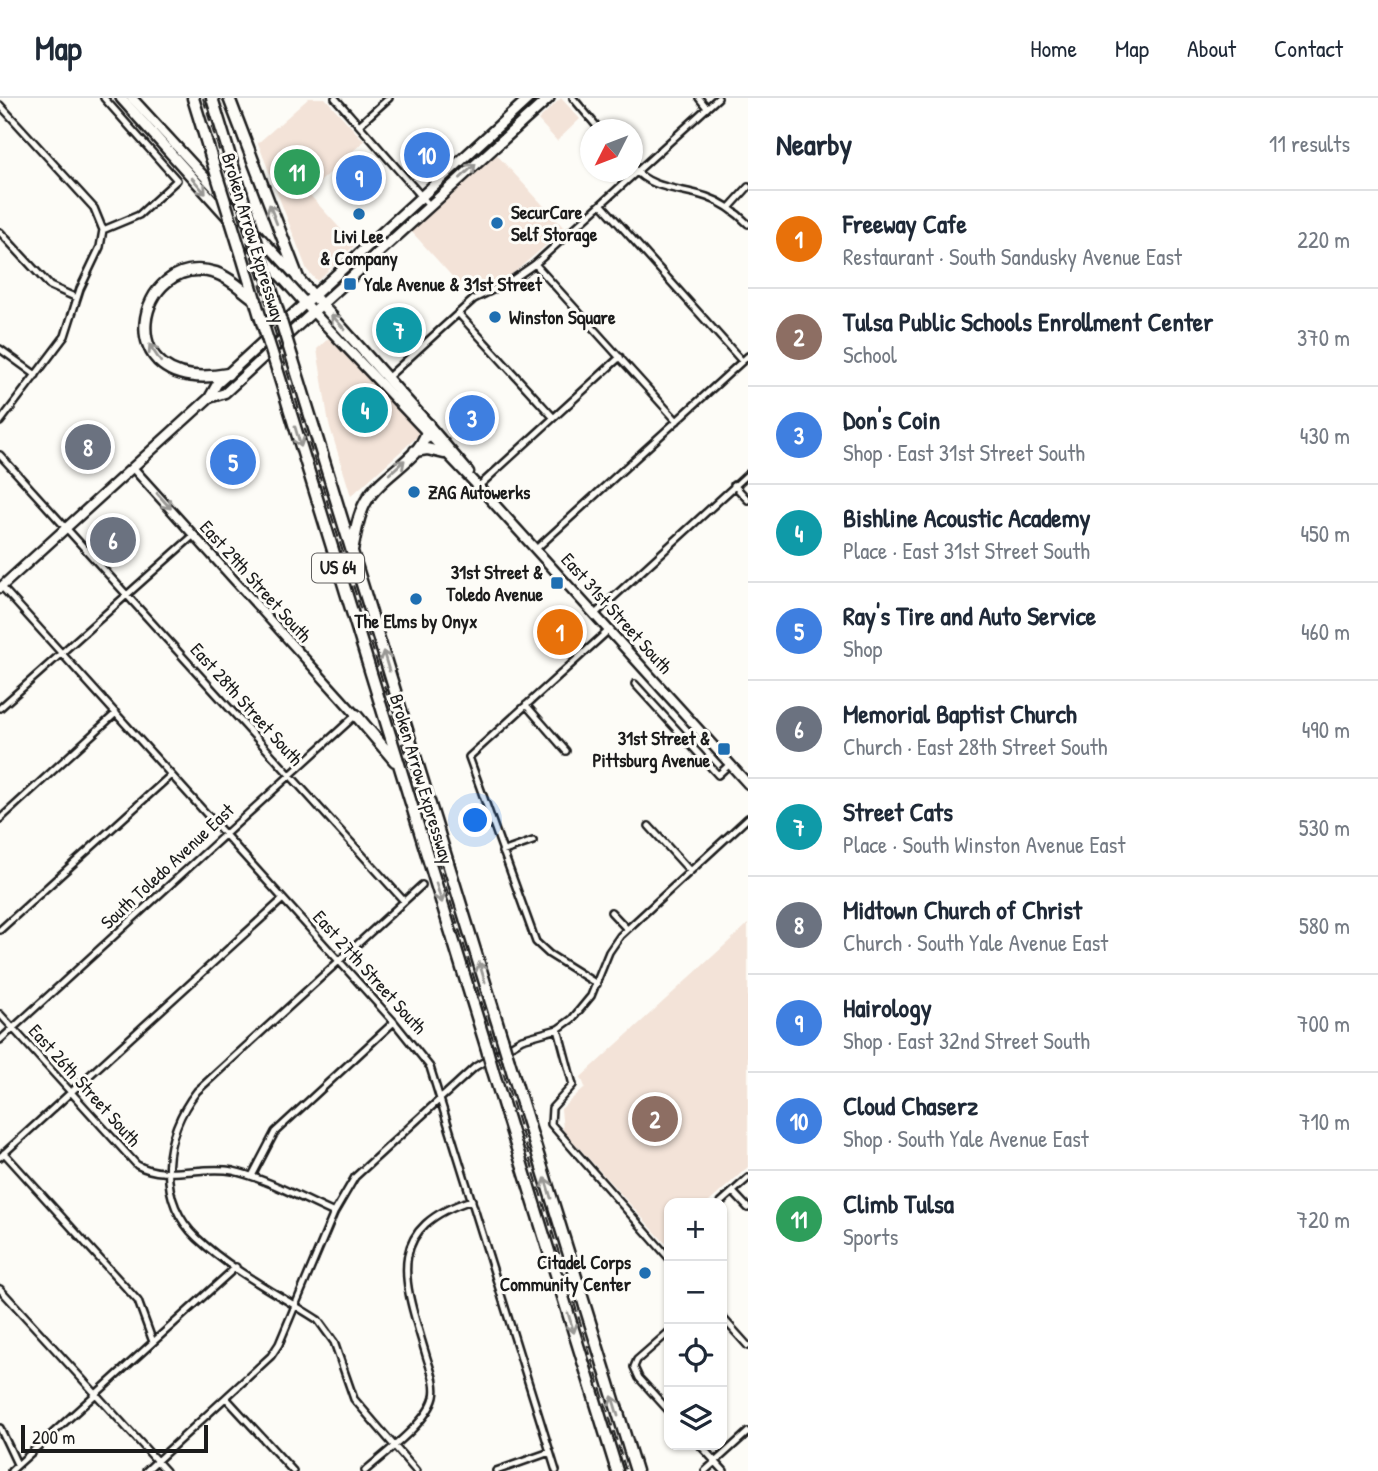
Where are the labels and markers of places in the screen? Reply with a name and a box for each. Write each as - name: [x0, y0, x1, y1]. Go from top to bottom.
- pin: 10: [404, 129, 450, 181]
- pin: 11: [274, 146, 320, 198]
- pin: 9: [336, 152, 382, 204]
- place label: SecurCare Self Storage: [511, 199, 598, 248]
- marker: Livi Lee & Company: [351, 206, 367, 222]
- marker: SecurCare Self Storage: [489, 215, 505, 231]
- place label: Livi Lee & Company: [320, 223, 398, 272]
- place label: Yale Avenue & 31st Street: [364, 271, 543, 297]
- marker: Yale Avenue & 31st Street: [342, 276, 358, 292]
- pin: 7: [376, 304, 422, 356]
- place label: Winston Square: [509, 304, 616, 331]
- marker: Winston Square: [487, 309, 503, 325]
- pin: 4: [342, 384, 388, 436]
- pin: 3: [449, 392, 495, 444]
- pin: 8: [65, 421, 111, 473]
- pin: 5: [210, 436, 256, 488]
- place label: ZAG Autowerks: [428, 479, 531, 505]
- marker: ZAG Autowerks: [406, 484, 422, 500]
- pin: 6: [90, 514, 136, 566]
- place label: 31st Street & Toledo Avenue: [445, 559, 543, 607]
- marker: 31st Street & Toledo Avenue: [549, 575, 565, 591]
- marker: The Elms by Onyx: [408, 591, 424, 607]
- pin: 1: [537, 606, 583, 658]
- place label: The Elms by Onyx: [354, 608, 478, 635]
- place label: 31st Street & Pittsburg Avenue: [592, 725, 710, 774]
- marker: 31st Street & Pittsburg Avenue: [716, 741, 732, 757]
- pin: 2: [632, 1093, 678, 1145]
- place label: Citadel Corps Community Center: [500, 1249, 632, 1298]
- marker: Citadel Corps Community Center: [637, 1265, 653, 1281]

